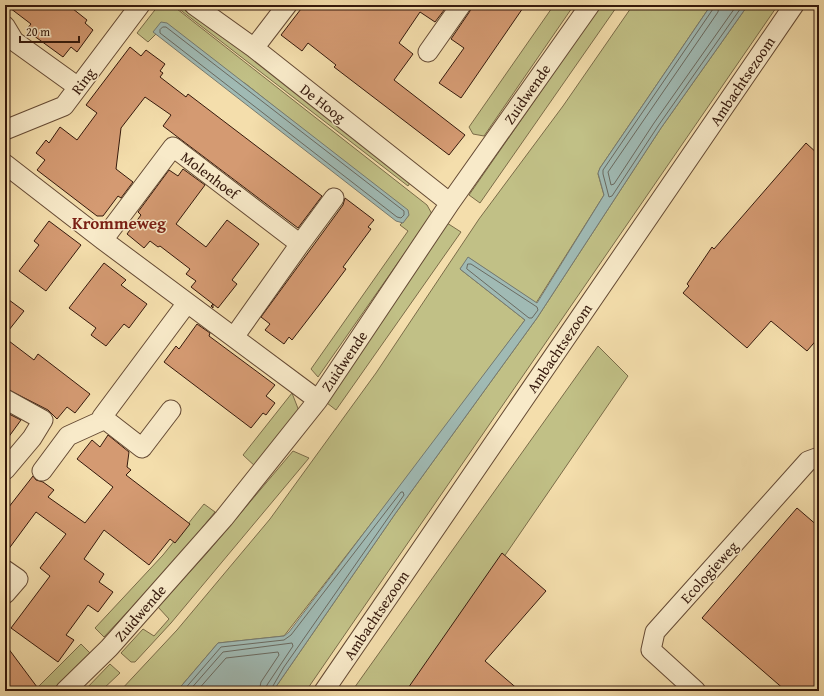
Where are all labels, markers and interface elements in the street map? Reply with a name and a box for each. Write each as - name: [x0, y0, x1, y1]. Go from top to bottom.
- scale bar: [20, 18, 79, 44]
- text: 20 m: [26, 23, 50, 40]
- street label: Ambachtsezoom: [704, 32, 780, 130]
- street label: Zuidwende: [499, 60, 555, 128]
- street label: Ring: [66, 63, 100, 99]
- street label: De Hoog: [296, 79, 350, 128]
- street label: Molenhoef: [177, 146, 245, 205]
- district label: Krommeweg: [72, 210, 166, 235]
- street label: Ambachtsezoom: [521, 299, 597, 397]
- street label: Zuidwende: [316, 326, 372, 396]
- street label: Ecologieweg: [675, 536, 743, 608]
- street label: Ambachtsezoom: [338, 566, 414, 664]
- street label: Zuidwende: [109, 580, 171, 646]

